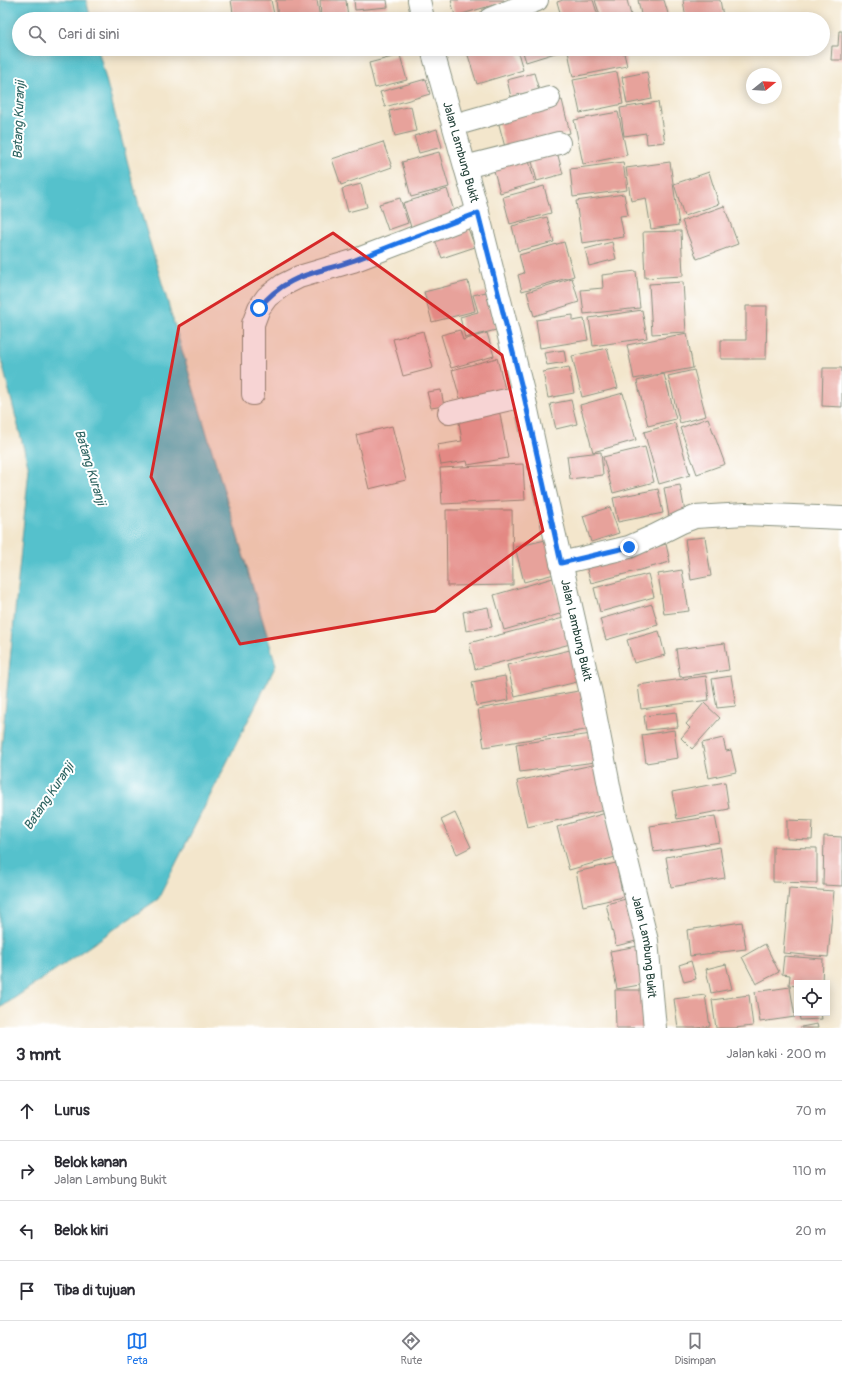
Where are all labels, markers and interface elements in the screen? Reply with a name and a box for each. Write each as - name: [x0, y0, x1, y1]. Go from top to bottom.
- search box: [12, 12, 830, 56]
- icon: search: [26, 23, 48, 45]
- text: Cari di sini: [58, 25, 119, 44]
- north arrow: [746, 68, 782, 104]
- water label: Batang Kuranji: [10, 78, 28, 159]
- street label: Jalan Lambung Bukit: [439, 100, 482, 204]
- route start: [250, 299, 268, 317]
- water label: Batang Kuranji: [71, 428, 110, 509]
- route end: [620, 538, 638, 556]
- street label: Jalan Lambung Bukit: [557, 578, 595, 683]
- water label: Batang Kuranji: [20, 758, 79, 833]
- street label: Jalan Lambung Bukit: [628, 894, 659, 999]
- map controls: [794, 980, 830, 1016]
- button: locate: [794, 980, 830, 1016]
- text: 3 mnt: [16, 1044, 61, 1065]
- text: Jalan kaki · 200 m: [726, 1046, 826, 1062]
- icon: ahead: [16, 1100, 38, 1122]
- text: Lurus: [54, 1101, 90, 1120]
- text: 70 m: [796, 1103, 826, 1119]
- text: Belok kanan: [54, 1153, 127, 1172]
- icon: right: [16, 1160, 38, 1182]
- text: 110 m: [793, 1163, 826, 1179]
- text: Jalan Lambung Bukit: [54, 1172, 167, 1188]
- icon: left: [16, 1220, 38, 1242]
- text: Belok kiri: [54, 1221, 108, 1240]
- text: 20 m: [795, 1223, 826, 1239]
- icon: arrive: [16, 1280, 38, 1302]
- text: Tiba di tujuan: [54, 1281, 135, 1300]
- tab: Peta: [126, 1330, 148, 1367]
- tab: Rute: [400, 1330, 422, 1367]
- tab: Disimpan: [674, 1330, 716, 1367]

